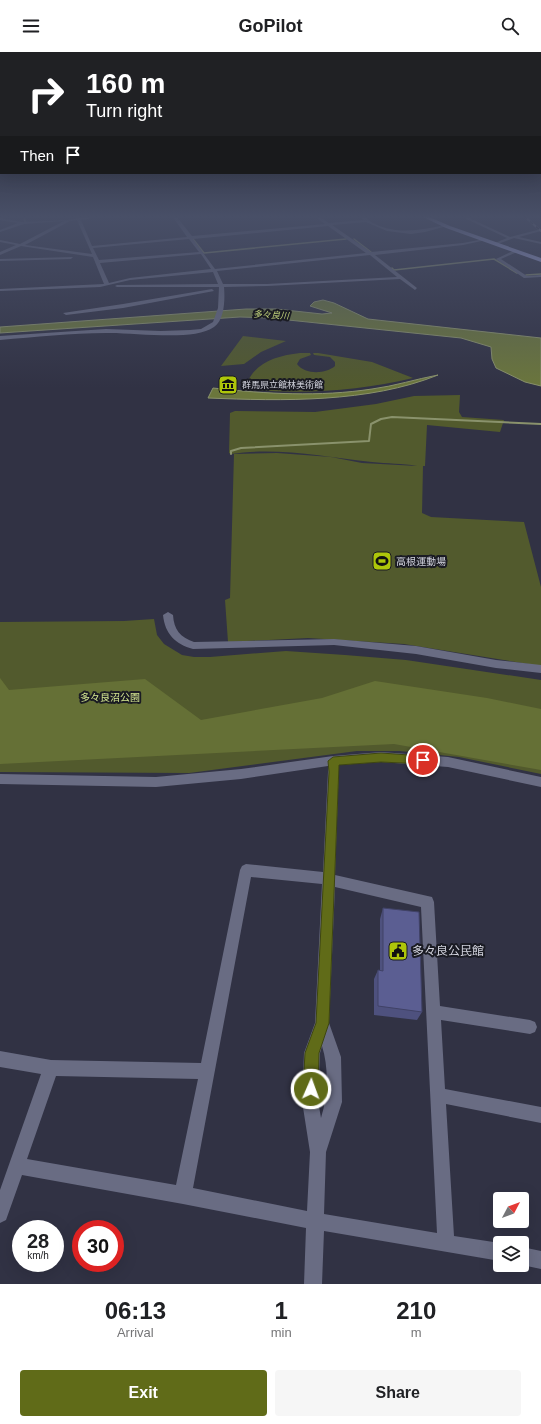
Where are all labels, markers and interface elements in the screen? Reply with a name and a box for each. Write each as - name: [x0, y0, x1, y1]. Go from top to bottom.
- icon: menu: [20, 15, 42, 37]
- icon: search: [499, 15, 521, 37]
- text: GoPilot: [239, 16, 303, 36]
- icon: right: [20, 68, 72, 120]
- text: 160 m: [86, 68, 165, 99]
- text: Turn right: [86, 101, 162, 121]
- icon: arrive: [62, 144, 84, 166]
- text: Then: [20, 147, 54, 164]
- water label: 多々良川: [253, 309, 290, 321]
- museum icon: 群馬県立館林美術館: [217, 374, 239, 396]
- place label: 群馬県立館林美術館: [242, 380, 323, 390]
- sports icon: 高根運動場: [371, 550, 393, 572]
- place label: 高根運動場: [396, 556, 446, 567]
- park label: 多々良沼公園: [80, 692, 140, 703]
- pin: [406, 743, 440, 777]
- icon: arrive: [412, 749, 434, 771]
- public building icon: 多々良公民館: [387, 940, 409, 962]
- place label: 多々良公民館: [412, 944, 484, 958]
- position arrow: [290, 1068, 332, 1110]
- north arrow: [493, 1192, 529, 1228]
- map controls: [493, 1192, 529, 1272]
- speed limit sign: 30: [72, 1220, 124, 1272]
- text: 28: [27, 1230, 49, 1252]
- button: layers: [493, 1236, 529, 1272]
- text: km/h: [27, 1250, 49, 1261]
- text: 06:13: [105, 1297, 166, 1324]
- text: 1: [274, 1297, 288, 1324]
- text: 210: [396, 1297, 436, 1324]
- text: Arrival: [117, 1325, 154, 1340]
- text: min: [271, 1325, 292, 1340]
- text: m: [411, 1325, 422, 1340]
- button: Exit: [20, 1370, 267, 1416]
- button: Share: [275, 1370, 521, 1416]

